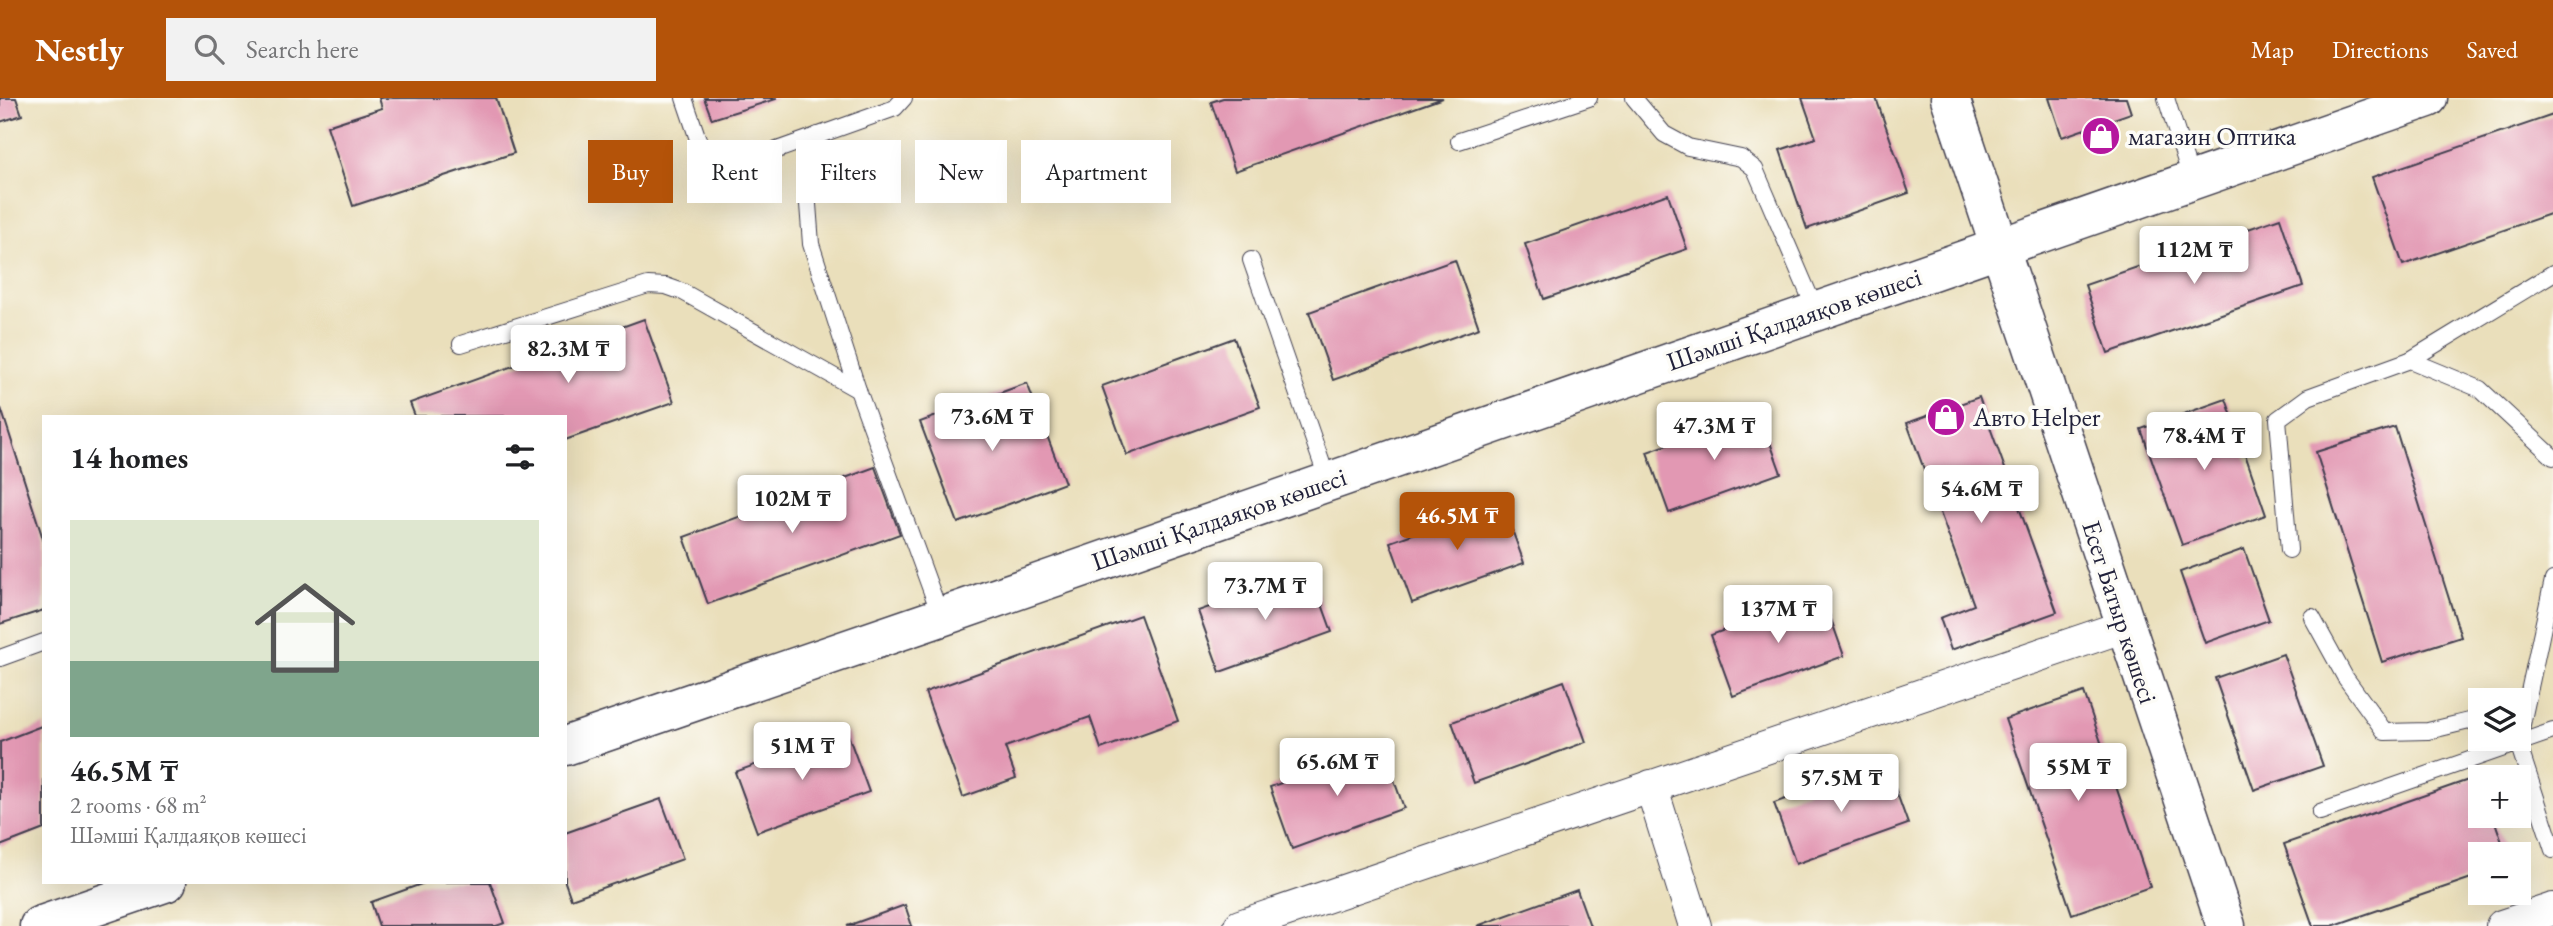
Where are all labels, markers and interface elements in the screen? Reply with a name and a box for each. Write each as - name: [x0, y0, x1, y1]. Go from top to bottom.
- search box: [166, 18, 656, 81]
- text: Nestly: [35, 28, 124, 71]
- icon: search: [190, 30, 228, 68]
- text: Search here: [246, 32, 359, 66]
- text: Map: [2251, 34, 2294, 65]
- text: Directions: [2332, 34, 2429, 65]
- text: Saved: [2467, 34, 2518, 65]
- shop icon: магазин Оптика: [2080, 115, 2122, 157]
- place label: магазин Оптика: [2128, 119, 2297, 153]
- chip: Buy: [588, 140, 673, 203]
- chip: Rent: [687, 140, 782, 203]
- chip: Filters: [796, 140, 901, 203]
- chip: New: [915, 140, 1007, 203]
- chip: Apartment: [1021, 140, 1171, 203]
- pin: 112M ₸: [2137, 226, 2251, 286]
- text: 112M ₸: [2155, 234, 2233, 264]
- street label: Шәмші Қалдаяқов көшесі: [1662, 259, 1926, 379]
- pin: 82.3M ₸: [503, 326, 633, 385]
- text: 82.3M ₸: [527, 333, 609, 363]
- pin: 73.6M ₸: [927, 394, 1057, 453]
- shop icon: Авто Helper: [1925, 396, 1967, 438]
- place label: Авто Helper: [1972, 400, 2101, 434]
- text: 73.6M ₸: [951, 401, 1033, 431]
- pin: 47.3M ₸: [1649, 402, 1779, 462]
- text: 47.3M ₸: [1673, 410, 1755, 440]
- pin: 78.4M ₸: [2139, 412, 2269, 472]
- text: 78.4M ₸: [2163, 420, 2245, 450]
- text: 14 homes: [70, 438, 188, 477]
- icon: filters: [501, 438, 539, 476]
- street label: Шәмші Қалдаяқов көшесі: [1087, 459, 1351, 579]
- pin: 54.6M ₸: [1916, 466, 2046, 525]
- text: 54.6M ₸: [1940, 473, 2022, 503]
- pin: 102M ₸: [735, 476, 849, 535]
- text: 102M ₸: [753, 483, 831, 513]
- pin: 46.5M ₸: [1392, 492, 1522, 552]
- text: 46.5M ₸: [1416, 500, 1498, 530]
- street label: Есет Батыр көшесі: [2074, 516, 2166, 708]
- pin: 73.7M ₸: [1200, 562, 1330, 622]
- icon: home: [242, 565, 368, 691]
- text: 73.7M ₸: [1224, 570, 1306, 600]
- pin: 137M ₸: [1721, 586, 1835, 645]
- text: 137M ₸: [1739, 593, 1817, 623]
- map controls: [2468, 688, 2531, 905]
- button: layers: [2468, 688, 2531, 751]
- pin: 51M ₸: [753, 722, 851, 782]
- text: 51M ₸: [770, 730, 834, 760]
- pin: 65.6M ₸: [1272, 738, 1402, 798]
- pin: 55M ₸: [2029, 744, 2127, 803]
- text: 65.6M ₸: [1296, 746, 1378, 776]
- text: 46.5M ₸: [70, 751, 178, 790]
- text: 55M ₸: [2046, 751, 2110, 781]
- pin: 57.5M ₸: [1776, 754, 1906, 814]
- text: 57.5M ₸: [1800, 762, 1882, 792]
- button: +: [2468, 765, 2531, 828]
- text: 2 rooms · 68 m²: [70, 790, 207, 820]
- text: Шәмші Қалдаяқов көшесі: [70, 820, 307, 850]
- button: −: [2468, 842, 2531, 905]

